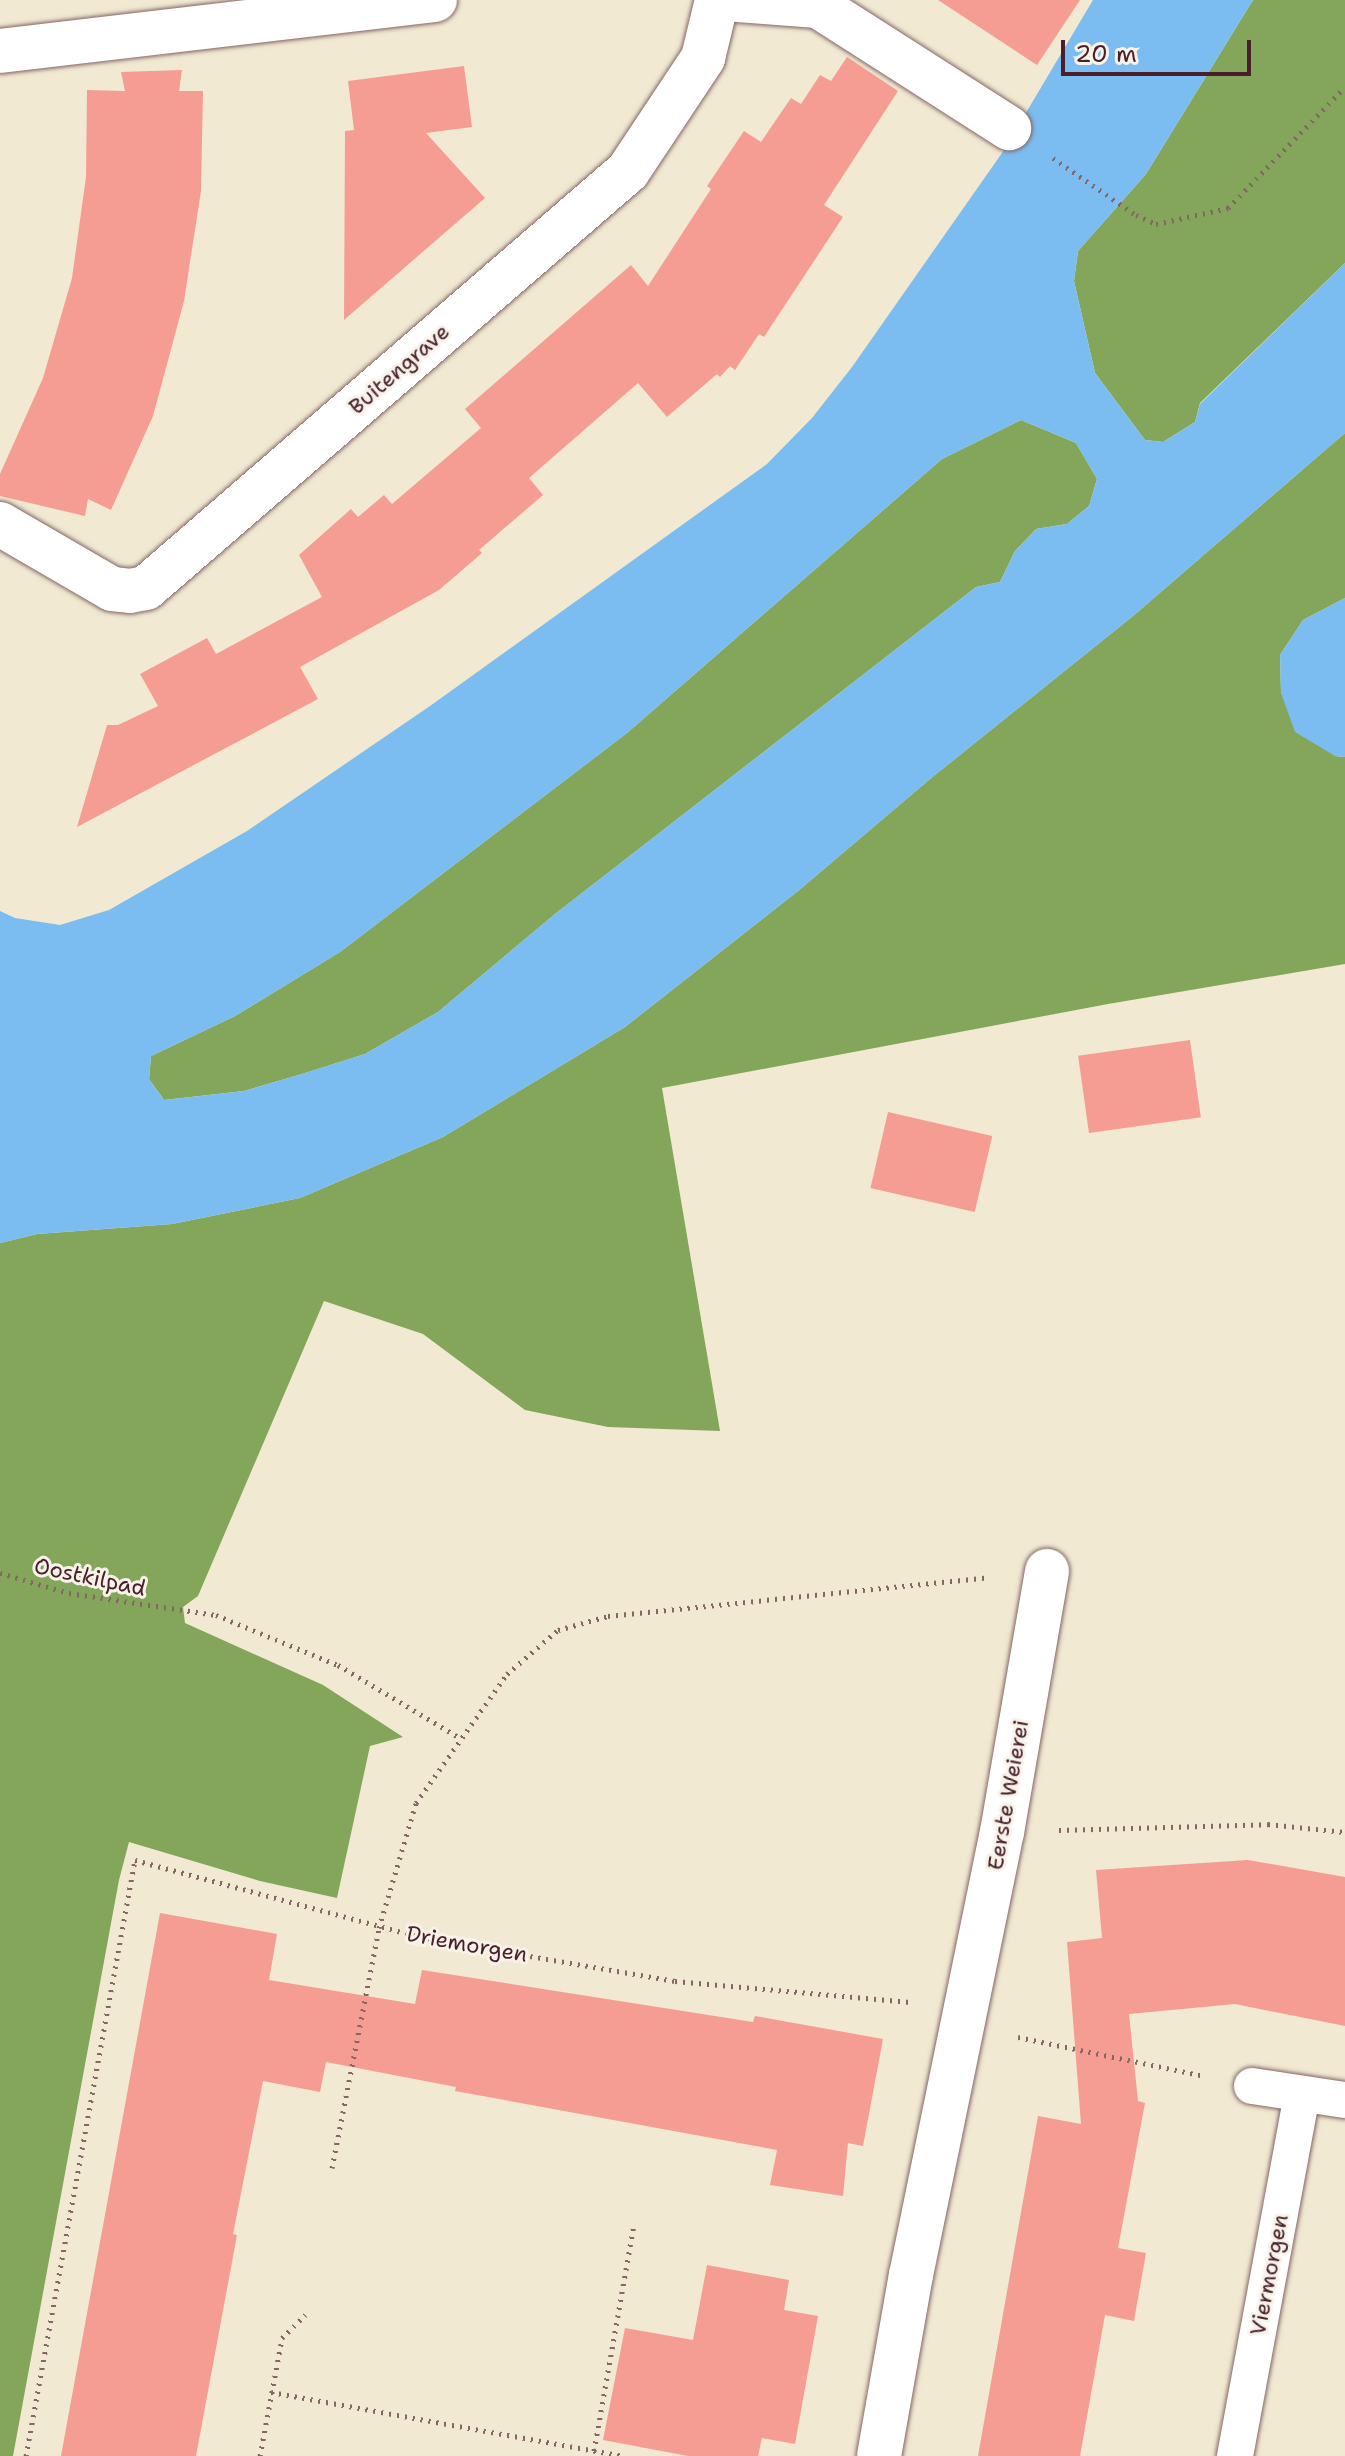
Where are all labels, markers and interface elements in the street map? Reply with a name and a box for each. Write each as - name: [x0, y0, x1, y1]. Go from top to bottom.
- scale bar: [1065, 24, 1255, 74]
- text: 20 m: [1075, 38, 1137, 70]
- street label: Buitengrave: [343, 318, 455, 420]
- street label: Oostkilpad: [32, 1552, 148, 1602]
- street label: Eerste Weierei: [982, 1718, 1034, 1872]
- street label: Driemorgen: [404, 1920, 530, 1968]
- street label: Viermorgen: [1244, 2212, 1294, 2338]

